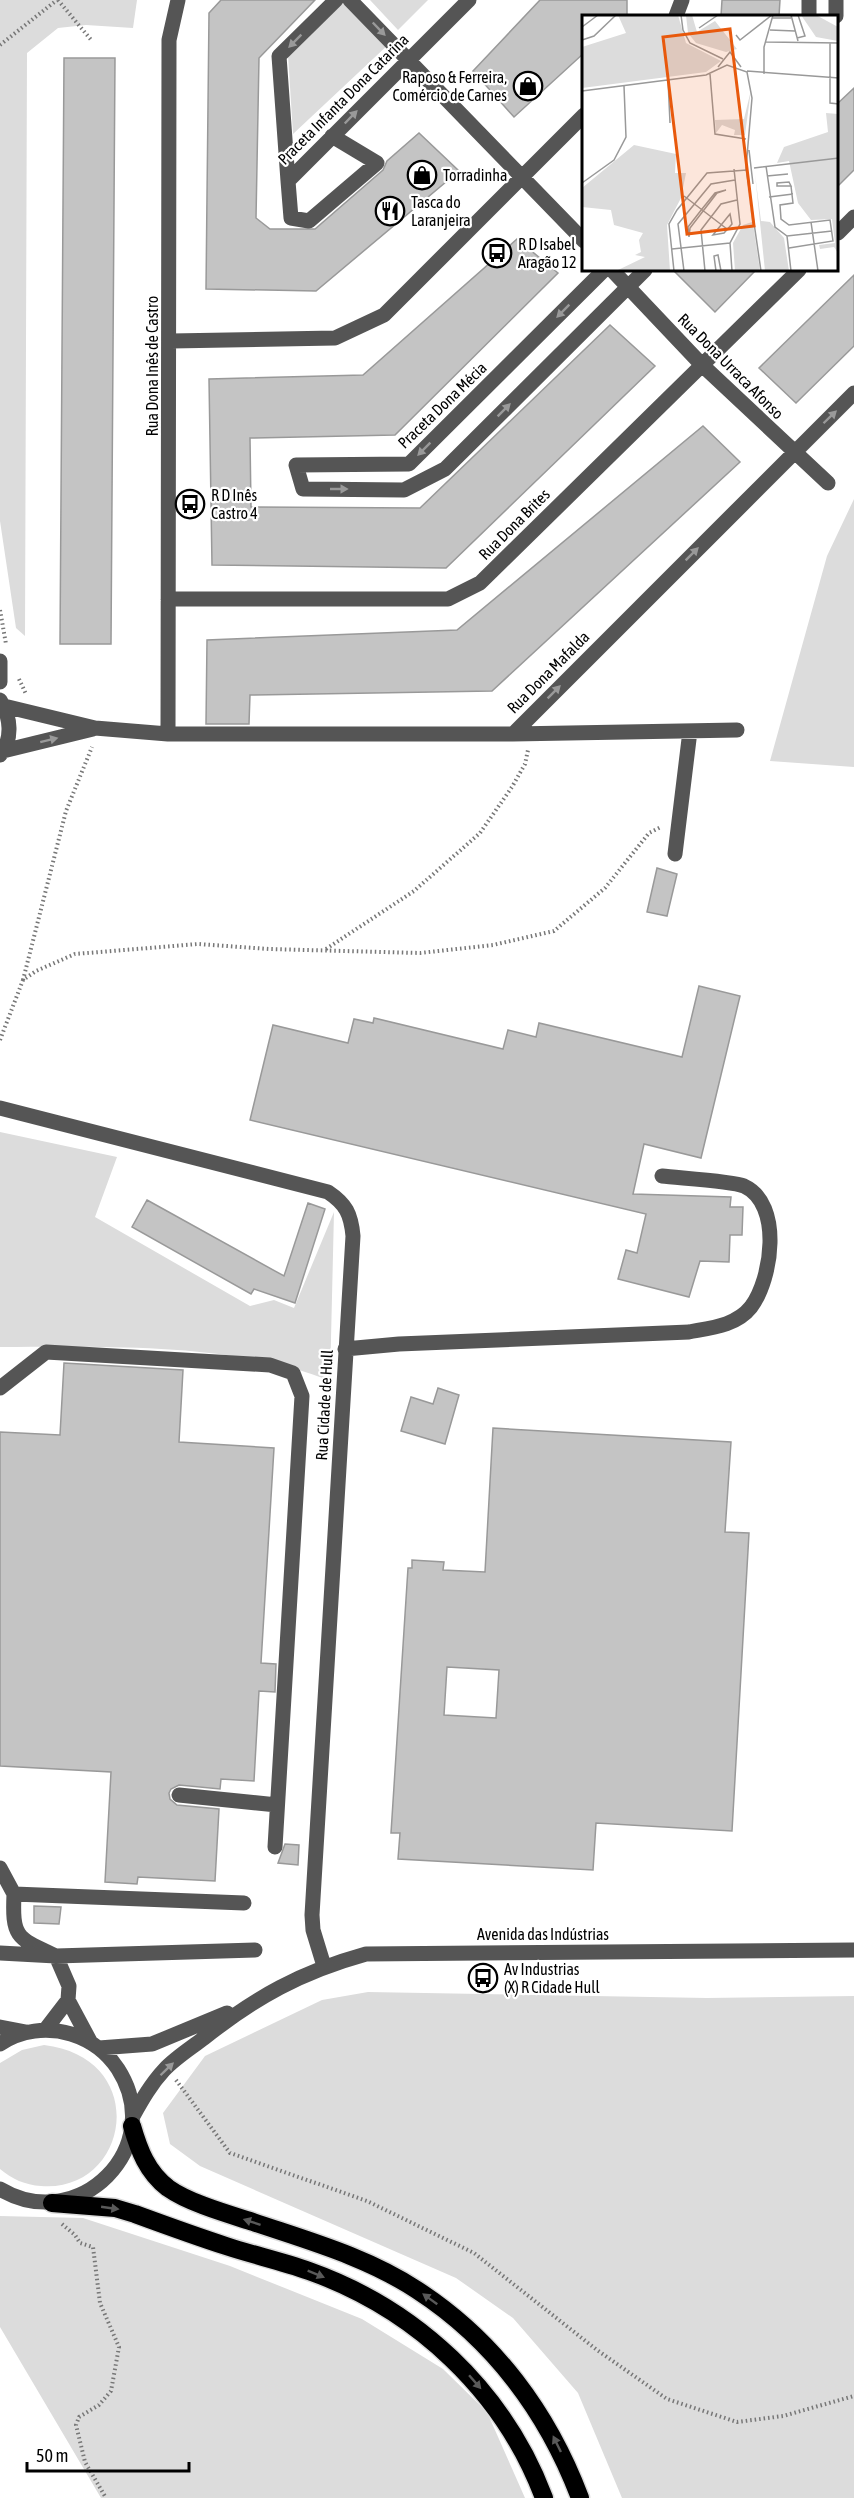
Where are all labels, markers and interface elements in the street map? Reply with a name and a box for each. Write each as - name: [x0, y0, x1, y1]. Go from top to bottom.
- inset map: [582, 15, 839, 272]
- one-way arrow: [372, 22, 386, 37]
- street label: Praceta Infanta Dona Catarina: [274, 30, 412, 168]
- one-way arrow: [287, 34, 302, 48]
- place label: Raposo & Ferreira, Comércio de Carnes: [392, 68, 507, 104]
- shop icon: Raposo & Ferreira, Comércio de Carnes: [512, 70, 544, 102]
- one-way arrow: [344, 109, 358, 124]
- shop icon: Torradinha: [406, 159, 438, 191]
- place label: Torradinha: [443, 166, 507, 184]
- place label: Tasca do Laranjeira: [411, 193, 471, 230]
- restaurant icon: Tasca do Laranjeira: [374, 195, 406, 227]
- place label: R D Isabel Aragão 12: [518, 235, 576, 272]
- bus stop icon: R D Isabel Aragão 12: [481, 237, 513, 269]
- street label: Rua Dona Inês de Castro: [143, 296, 161, 436]
- one-way arrow: [556, 304, 570, 318]
- street label: Rua Dona Urraca Afonso: [675, 310, 787, 422]
- street label: Praceta Dona Mécia: [394, 358, 490, 452]
- one-way arrow: [497, 403, 511, 417]
- one-way arrow: [822, 410, 836, 424]
- one-way arrow: [418, 441, 432, 455]
- one-way arrow: [329, 485, 348, 494]
- street label: Rua Dona Brites: [475, 485, 553, 563]
- place label: R D Inês Castro 4: [211, 486, 258, 522]
- bus stop icon: R D Inês Castro 4: [174, 488, 206, 520]
- one-way arrow: [684, 548, 698, 562]
- street label: Rua Dona Mafalda: [503, 627, 593, 717]
- one-way arrow: [546, 686, 560, 700]
- one-way arrow: [40, 735, 58, 744]
- street label: Rua Cidade de Hull: [312, 1348, 336, 1461]
- street label: Avenida das Indústrias: [477, 1925, 609, 1943]
- place label: Av Industrias (X) R Cidade Hull: [504, 1960, 600, 1997]
- bus stop icon: Av Industrias (X) R Cidade Hull: [467, 1962, 499, 1994]
- one-way arrow: [159, 2062, 173, 2076]
- one-way arrow: [101, 2204, 120, 2213]
- one-way arrow: [243, 2217, 261, 2226]
- one-way arrow: [307, 2269, 325, 2279]
- one-way arrow: [422, 2293, 438, 2305]
- one-way arrow: [468, 2374, 481, 2389]
- scale bar: [27, 2435, 189, 2473]
- one-way arrow: [552, 2436, 561, 2453]
- text: 50 m: [36, 2445, 68, 2466]

